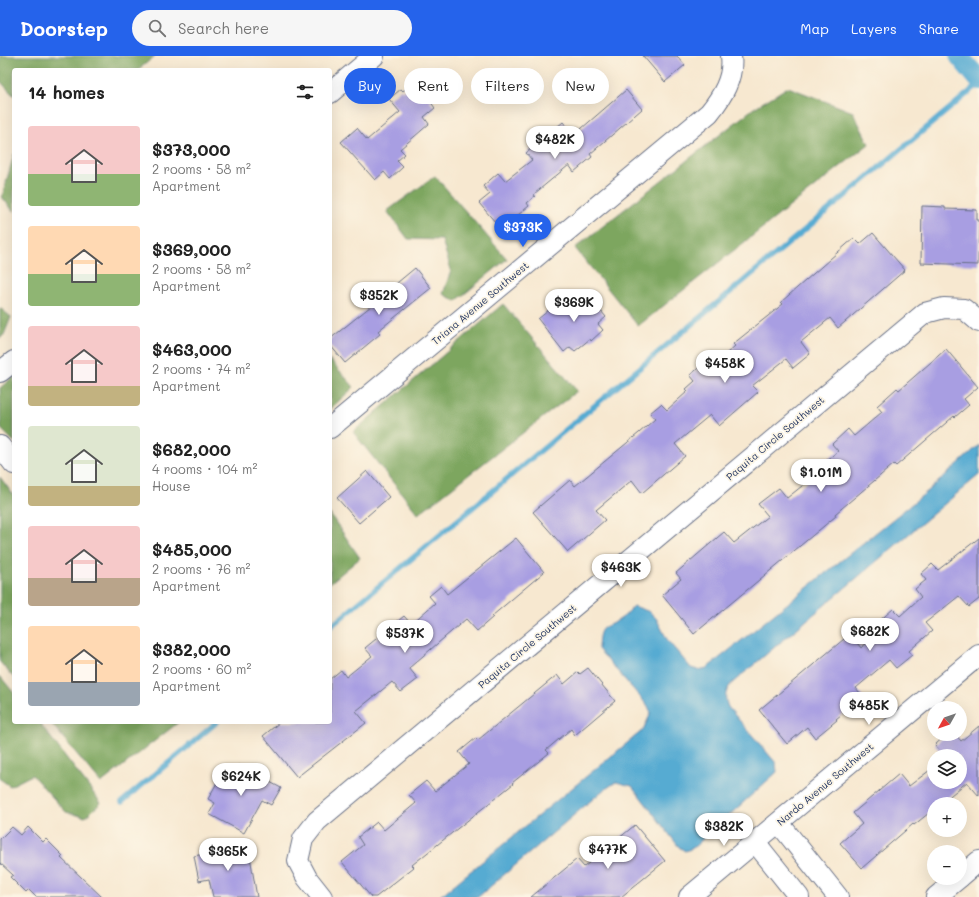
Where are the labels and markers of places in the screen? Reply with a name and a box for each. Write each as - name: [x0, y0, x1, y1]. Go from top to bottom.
- pin: $482K: [527, 126, 583, 160]
- pin: $373K: [495, 214, 551, 248]
- pin: $352K: [351, 282, 407, 316]
- pin: $369K: [546, 289, 602, 323]
- pin: $458K: [697, 350, 753, 384]
- pin: $1.01M: [788, 459, 854, 493]
- pin: $463K: [593, 554, 649, 588]
- pin: $682K: [842, 618, 898, 652]
- pin: $537K: [377, 620, 433, 654]
- pin: $485K: [841, 692, 897, 726]
- pin: $624K: [213, 763, 269, 797]
- pin: $382K: [696, 813, 752, 847]
- pin: $477K: [580, 836, 636, 870]
- pin: $365K: [200, 838, 256, 872]

